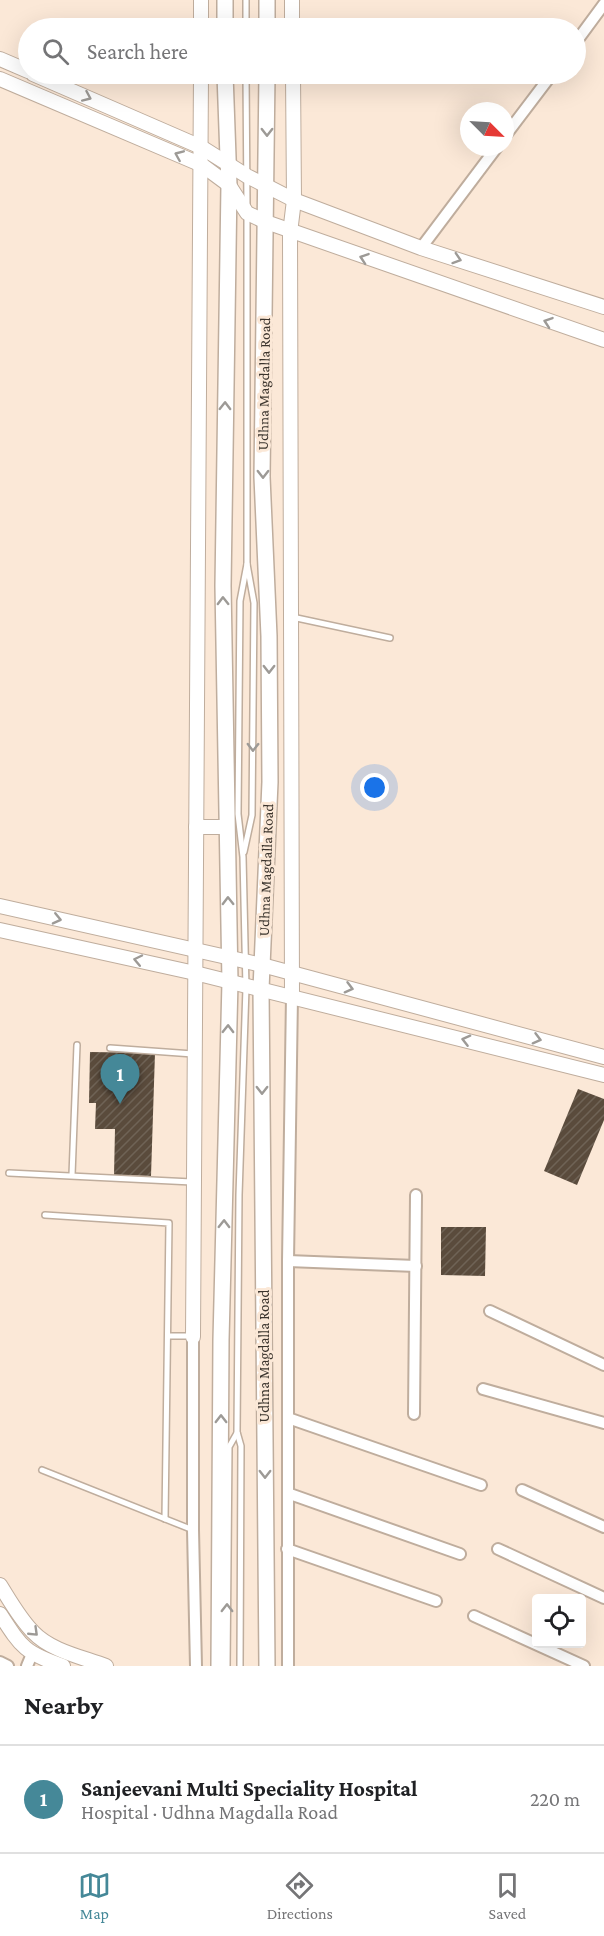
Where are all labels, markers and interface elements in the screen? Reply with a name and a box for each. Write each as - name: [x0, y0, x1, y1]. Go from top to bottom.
- search box: [18, 18, 586, 84]
- icon: search: [39, 35, 72, 68]
- text: Search here: [87, 39, 188, 64]
- one-way arrow: [80, 90, 91, 102]
- north arrow: [460, 102, 514, 156]
- one-way arrow: [261, 127, 273, 136]
- one-way arrow: [174, 150, 185, 162]
- one-way arrow: [451, 252, 462, 265]
- one-way arrow: [359, 253, 370, 266]
- street label: Udhna Magdalla Road: [255, 317, 274, 451]
- one-way arrow: [543, 317, 554, 330]
- one-way arrow: [219, 402, 232, 411]
- one-way arrow: [257, 469, 269, 478]
- one-way arrow: [217, 597, 229, 606]
- one-way arrow: [263, 664, 275, 673]
- one-way arrow: [247, 743, 259, 752]
- your location: [360, 773, 389, 802]
- street label: Udhna Magdalla Road: [256, 803, 277, 937]
- one-way arrow: [222, 896, 234, 905]
- one-way arrow: [52, 912, 62, 925]
- one-way arrow: [133, 955, 143, 968]
- one-way arrow: [343, 981, 353, 993]
- one-way arrow: [222, 1024, 235, 1033]
- one-way arrow: [531, 1032, 542, 1044]
- one-way arrow: [461, 1035, 471, 1048]
- pin: 1: [100, 1054, 140, 1104]
- one-way arrow: [256, 1085, 268, 1094]
- one-way arrow: [218, 1219, 230, 1228]
- street label: Udhna Magdalla Road: [256, 1290, 273, 1422]
- one-way arrow: [215, 1414, 227, 1423]
- one-way arrow: [259, 1469, 271, 1478]
- map controls: [532, 1594, 586, 1648]
- button: locate: [532, 1594, 586, 1648]
- one-way arrow: [221, 1603, 233, 1612]
- one-way arrow: [28, 1625, 38, 1636]
- text: Nearby: [24, 1691, 103, 1720]
- text: Sanjeevani Multi Speciality Hospital: [81, 1776, 417, 1801]
- text: 1: [40, 1788, 47, 1810]
- text: 220 m: [530, 1788, 580, 1810]
- text: Hospital · Udhna Magdalla Road: [81, 1801, 338, 1823]
- tab: Map: [78, 1869, 111, 1922]
- tab: Directions: [267, 1869, 333, 1922]
- tab: Saved: [489, 1869, 526, 1922]

